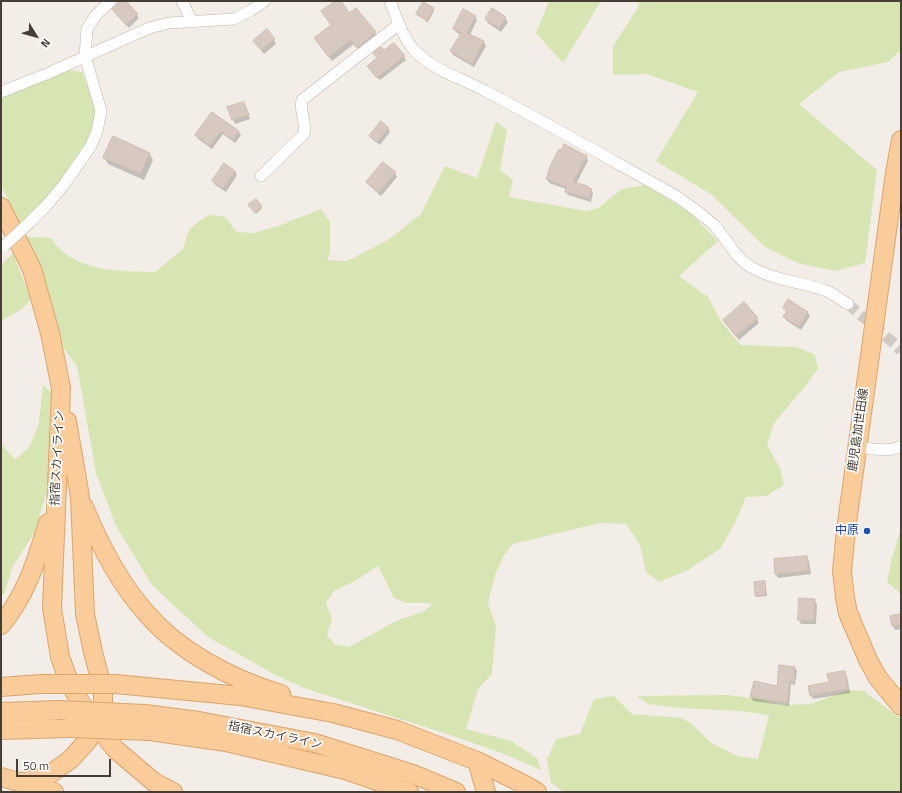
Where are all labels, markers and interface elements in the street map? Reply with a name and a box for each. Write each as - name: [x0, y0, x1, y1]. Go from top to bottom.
- north arrow: [16, 16, 56, 56]
- text: N: [37, 35, 54, 51]
- street label: 鹿児島加世田線: [846, 387, 872, 473]
- street label: 指宿スカイライン: [48, 410, 68, 506]
- place label: 中原: [835, 524, 859, 538]
- marker: 中原: [862, 526, 872, 536]
- street label: 指宿スカイライン: [227, 719, 323, 753]
- scale bar: [18, 751, 113, 777]
- text: 50 m: [23, 756, 49, 775]

